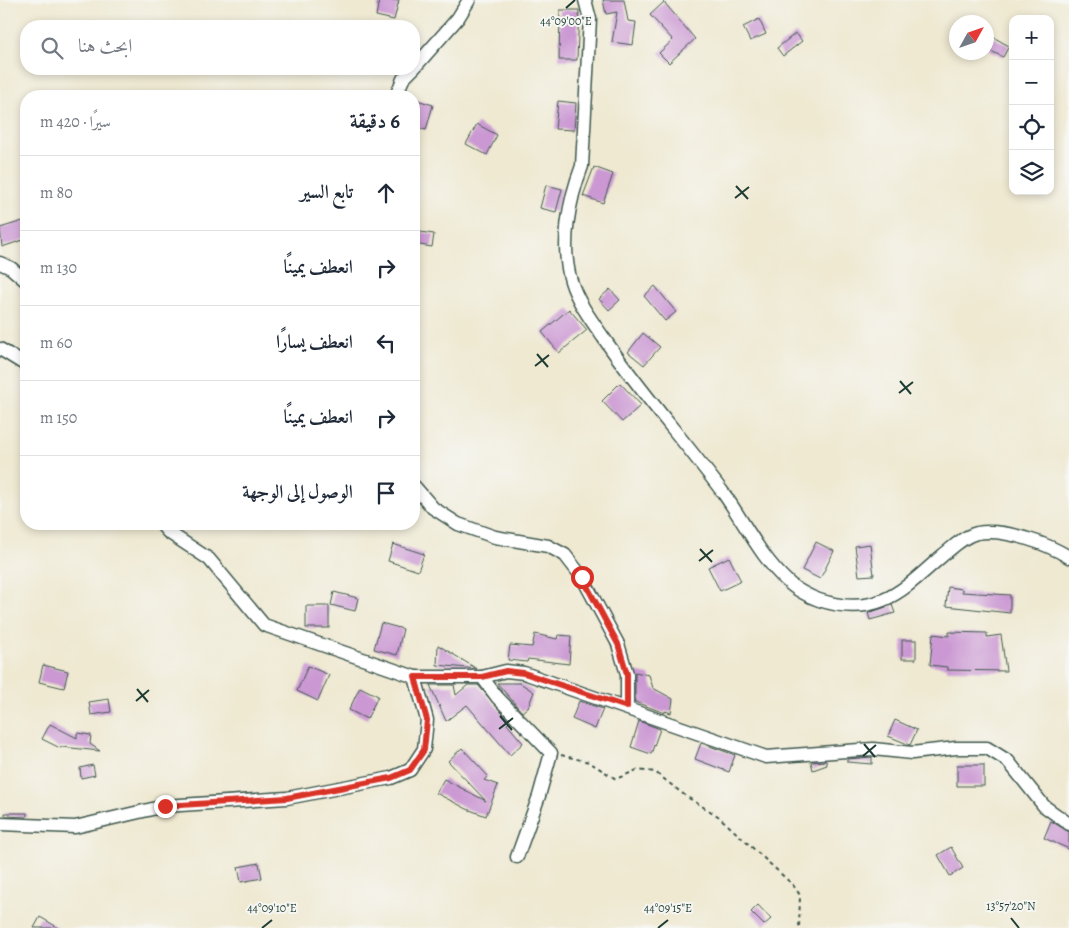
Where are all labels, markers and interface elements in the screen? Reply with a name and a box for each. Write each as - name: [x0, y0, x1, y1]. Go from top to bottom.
- text: 44°09'00"E: [540, 13, 592, 29]
- north arrow: [949, 15, 994, 60]
- map controls: [1009, 15, 1054, 195]
- button: +: [1009, 15, 1054, 60]
- search box: [20, 20, 420, 75]
- text: ابحث هنا: [78, 33, 132, 59]
- icon: search: [38, 34, 66, 62]
- button: −: [1009, 60, 1054, 105]
- button: locate: [1009, 105, 1054, 150]
- text: 6 دقيقة: [350, 107, 400, 135]
- text: سيرًا · 420 m: [40, 111, 111, 133]
- button: layers: [1009, 150, 1054, 195]
- text: تابع السير: [300, 179, 353, 205]
- icon: ahead: [372, 179, 400, 207]
- text: 80 m: [40, 182, 73, 204]
- text: انعطف يمينًا: [283, 254, 353, 280]
- icon: right: [372, 254, 400, 282]
- text: 130 m: [40, 257, 77, 279]
- text: انعطف يسارًا: [276, 329, 353, 355]
- icon: left: [372, 329, 400, 357]
- text: 60 m: [40, 332, 72, 354]
- text: انعطف يمينًا: [283, 404, 353, 430]
- icon: right: [372, 404, 400, 432]
- text: 150 m: [40, 407, 77, 429]
- text: الوصول إلى الوجهة: [242, 479, 353, 505]
- icon: arrive: [372, 479, 400, 507]
- route start: [571, 566, 594, 589]
- route end: [154, 795, 177, 818]
- text: 13°57'20"N: [986, 898, 1036, 914]
- text: 44°09'10"E: [247, 900, 297, 916]
- text: 44°09'15"E: [644, 900, 692, 916]

